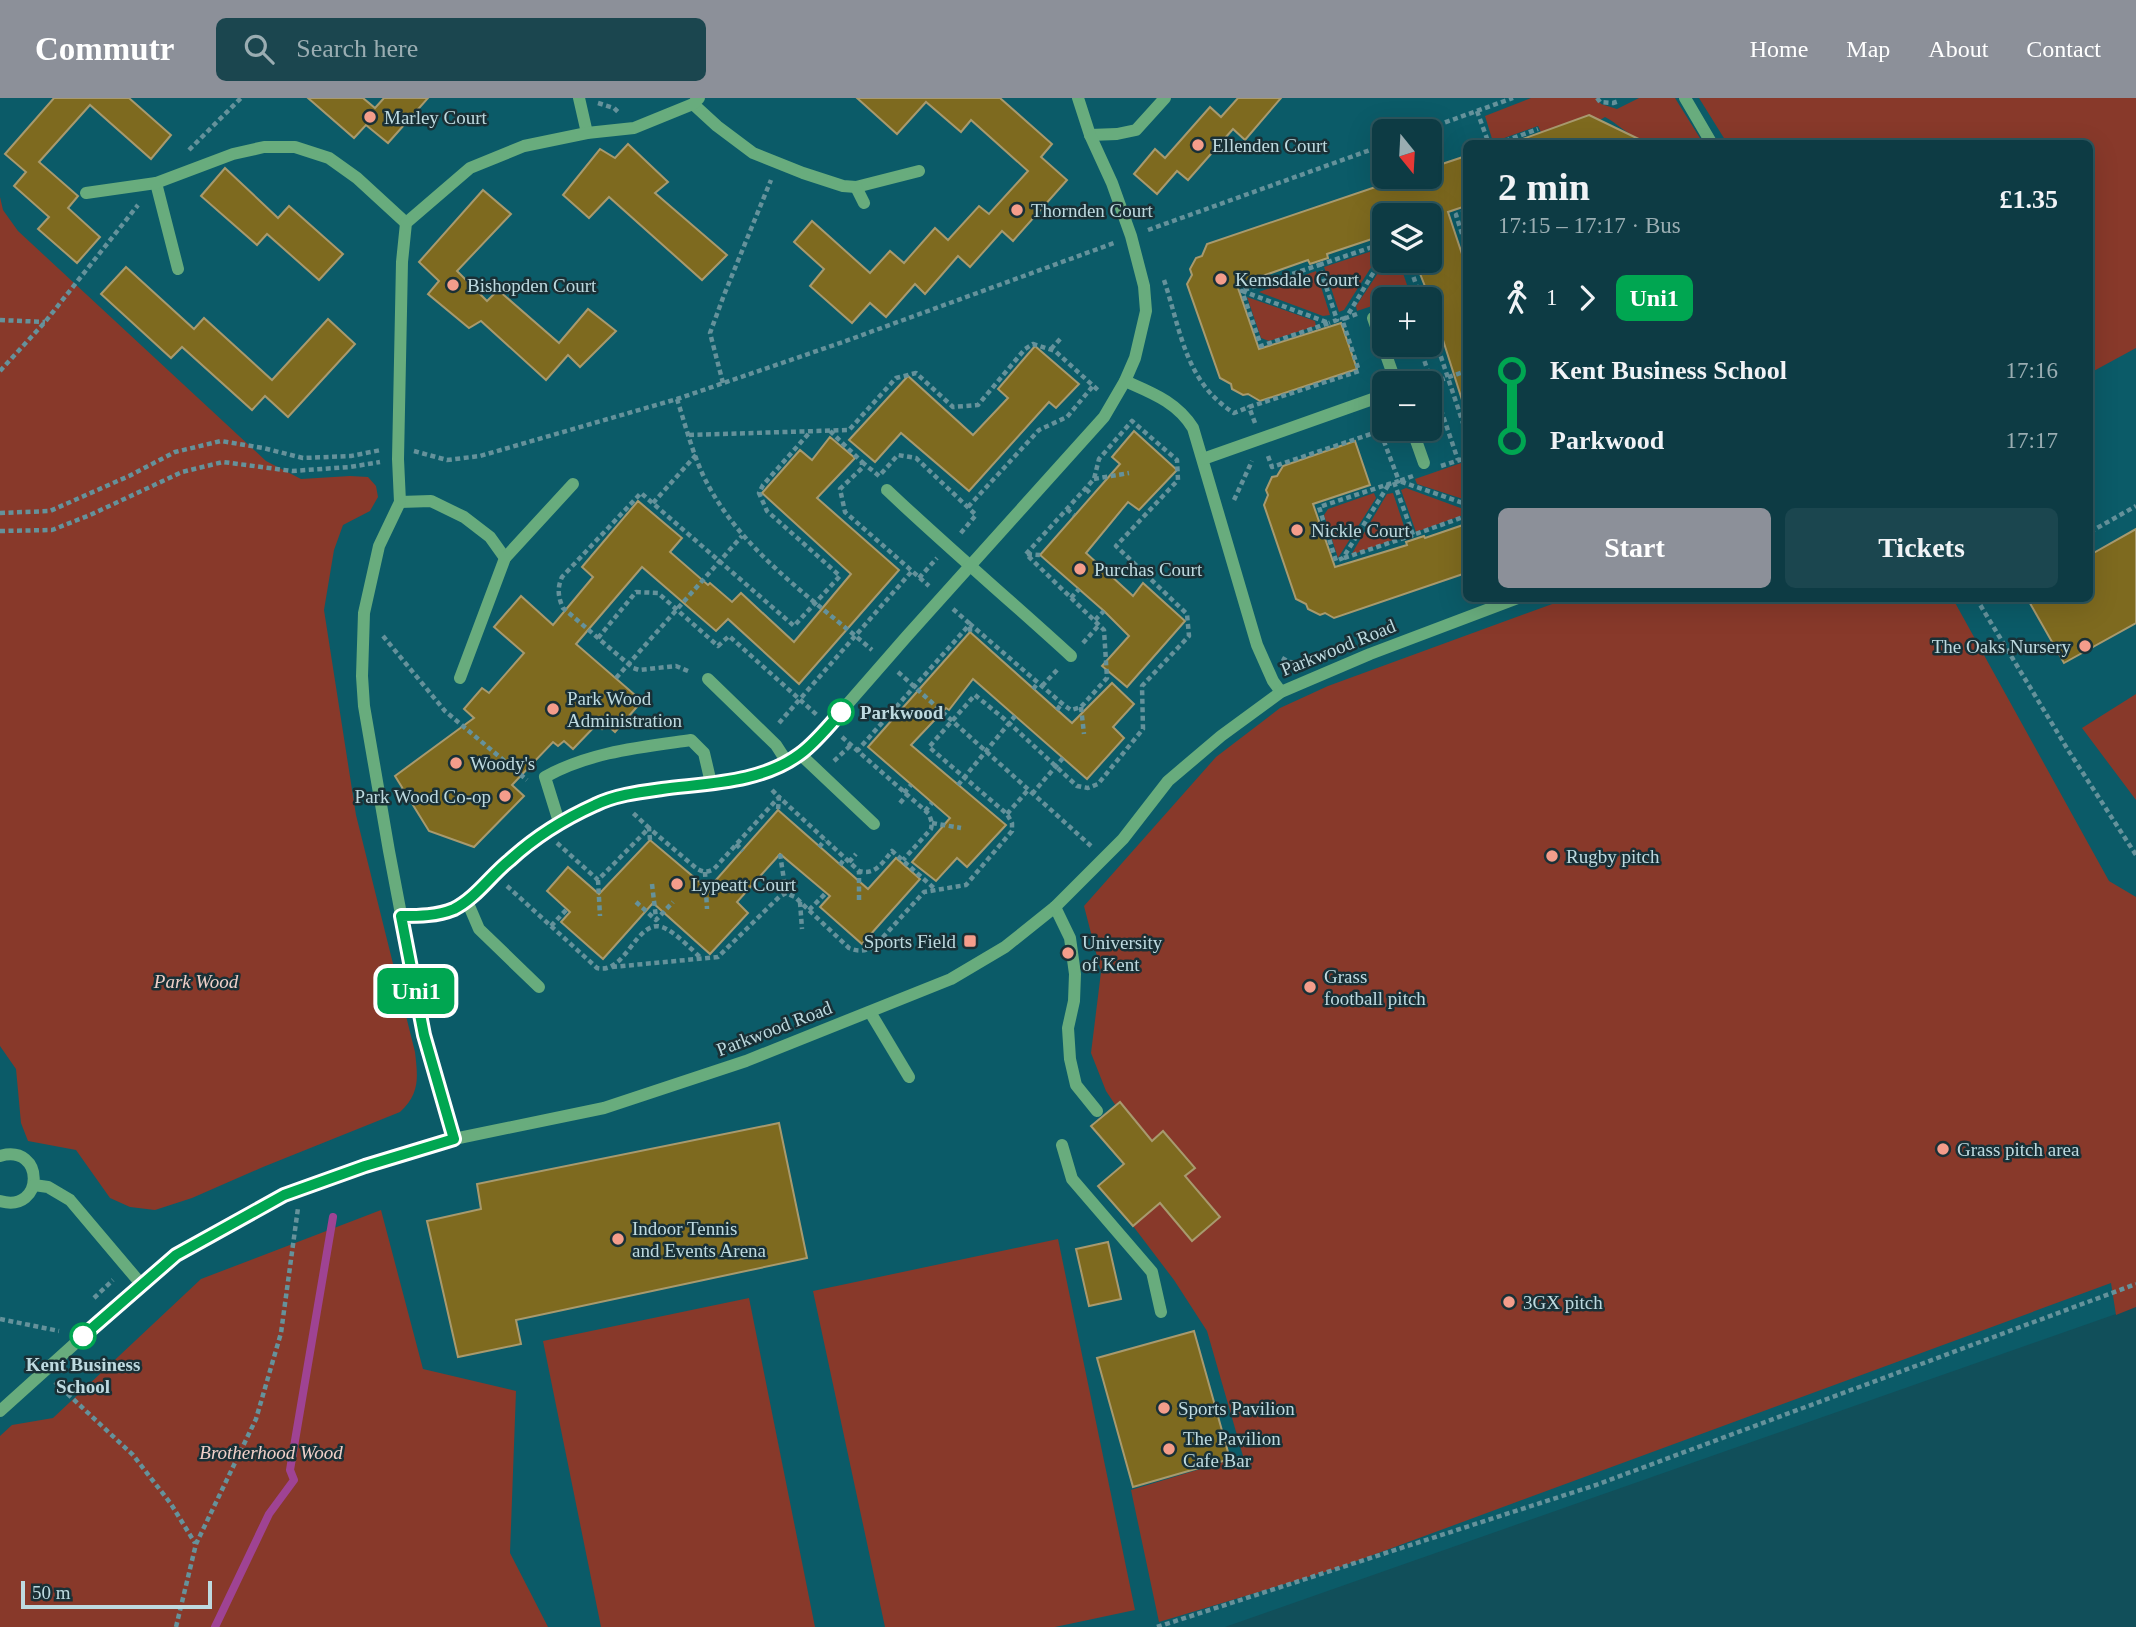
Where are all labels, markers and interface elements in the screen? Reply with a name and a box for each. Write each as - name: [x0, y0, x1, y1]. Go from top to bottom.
- search box: [216, 18, 706, 81]
- icon: search: [240, 30, 278, 68]
- text: Commutr: [35, 31, 174, 67]
- text: Search here: [296, 34, 418, 63]
- text: Home: [1750, 36, 1808, 62]
- text: Map: [1846, 36, 1890, 62]
- text: About: [1928, 36, 1988, 62]
- text: Contact: [2026, 36, 2101, 62]
- place label: Marley Court: [384, 107, 488, 128]
- marker: Marley Court: [362, 109, 378, 125]
- north arrow: [1372, 119, 1442, 189]
- map controls: [1372, 119, 1442, 441]
- place label: Ellenden Court: [1212, 135, 1328, 156]
- marker: Ellenden Court: [1190, 137, 1206, 153]
- text: 2 min: [1498, 166, 1590, 208]
- text: £1.35: [2000, 185, 2058, 214]
- place label: Thornden Court: [1031, 200, 1154, 221]
- marker: Thornden Court: [1009, 202, 1025, 218]
- button: layers: [1372, 203, 1442, 273]
- text: 17:15 – 17:17 · Bus: [1498, 213, 1681, 238]
- place label: Kemsdale Court: [1235, 269, 1360, 290]
- marker: Kemsdale Court: [1213, 271, 1229, 287]
- place label: Bishopden Court: [467, 275, 597, 296]
- marker: Bishopden Court: [445, 277, 461, 293]
- icon: walk: [1498, 279, 1536, 317]
- icon: forward: [1568, 279, 1606, 317]
- text: 1: [1546, 285, 1558, 310]
- text: Uni1: [1630, 285, 1679, 311]
- button: +: [1372, 287, 1442, 357]
- text: Kent Business School: [1550, 356, 1787, 385]
- text: 17:16: [2006, 358, 2058, 383]
- button: −: [1372, 371, 1442, 441]
- text: Parkwood: [1550, 426, 1664, 455]
- text: 17:17: [2006, 428, 2058, 453]
- button: Start: [1498, 508, 1771, 588]
- button: Tickets: [1785, 508, 2058, 588]
- place label: Nickle Court: [1311, 520, 1410, 541]
- marker: Nickle Court: [1289, 522, 1305, 538]
- place label: Purchas Court: [1094, 559, 1203, 580]
- marker: Purchas Court: [1072, 561, 1088, 577]
- street label: Parkwood Road: [1278, 615, 1399, 680]
- place label: The Oaks Nursery: [1932, 636, 2071, 657]
- marker: The Oaks Nursery: [2077, 638, 2093, 654]
- place label: Park Wood Administration: [567, 688, 683, 731]
- marker: Parkwood: [828, 699, 854, 725]
- marker: Park Wood Administration: [545, 701, 561, 717]
- place label: Parkwood: [860, 702, 944, 723]
- place label: Woody's: [470, 753, 535, 774]
- marker: Woody's: [448, 755, 464, 771]
- place label: Park Wood Co-op: [355, 786, 491, 807]
- marker: Park Wood Co-op: [497, 788, 513, 804]
- place label: Rugby pitch: [1566, 846, 1660, 867]
- marker: Rugby pitch: [1544, 848, 1560, 864]
- place label: Lypeatt Court: [691, 874, 797, 895]
- marker: Lypeatt Court: [669, 876, 685, 892]
- place label: Sports Field: [864, 931, 956, 952]
- place label: University of Kent: [1082, 932, 1163, 975]
- marker: Sports Field: [962, 933, 978, 949]
- marker: University of Kent: [1060, 945, 1076, 961]
- place label: Grass football pitch: [1324, 966, 1426, 1009]
- line badge: Uni1: [367, 968, 465, 1014]
- park label: Park Wood: [153, 971, 239, 992]
- text: Uni1: [391, 978, 441, 1004]
- marker: Grass football pitch: [1302, 979, 1318, 995]
- street label: Parkwood Road: [714, 997, 835, 1060]
- place label: Grass pitch area: [1957, 1139, 2080, 1160]
- marker: Grass pitch area: [1935, 1141, 1951, 1157]
- place label: Indoor Tennis and Events Arena: [632, 1218, 767, 1261]
- marker: Indoor Tennis and Events Arena: [610, 1231, 626, 1247]
- place label: 3GX pitch: [1523, 1292, 1603, 1313]
- marker: 3GX pitch: [1501, 1294, 1517, 1310]
- marker: Kent Business School: [70, 1323, 96, 1349]
- place label: Kent Business School: [26, 1354, 140, 1397]
- place label: Sports Pavilion: [1178, 1398, 1295, 1419]
- marker: Sports Pavilion: [1156, 1400, 1172, 1416]
- place label: The Pavilion Cafe Bar: [1183, 1428, 1281, 1471]
- marker: The Pavilion Cafe Bar: [1161, 1441, 1177, 1457]
- park label: Brotherhood Wood: [199, 1442, 343, 1463]
- scale bar: [21, 1578, 212, 1610]
- text: 50 m: [32, 1582, 71, 1603]

